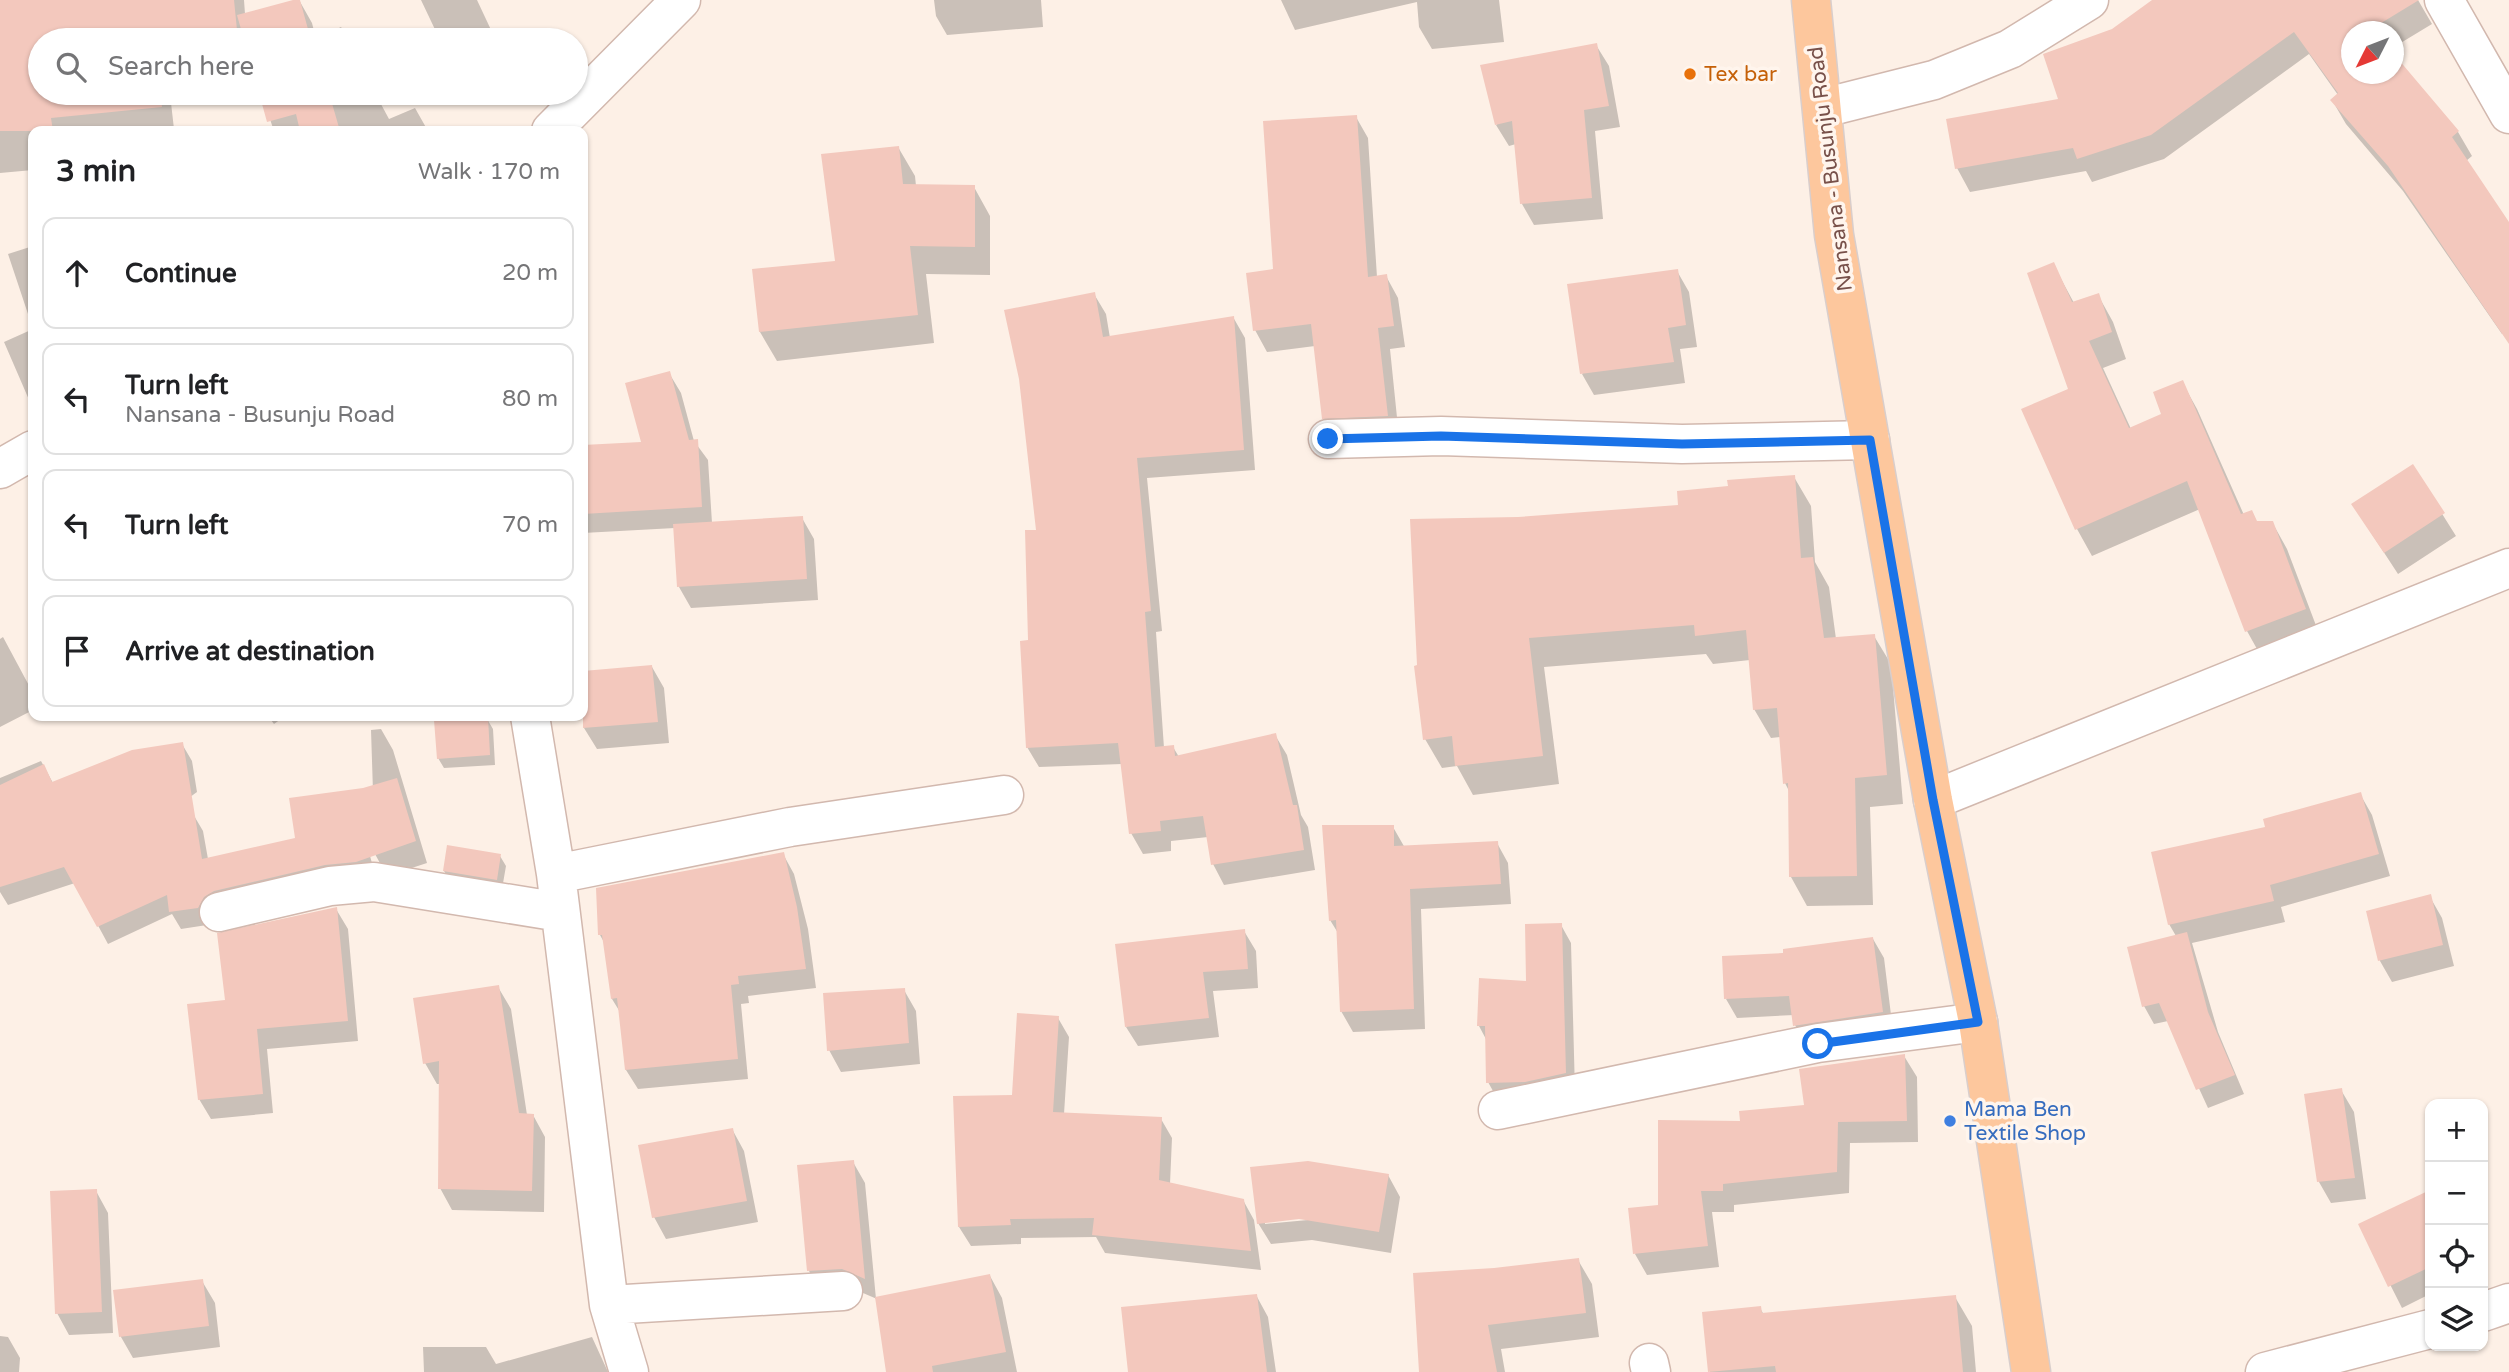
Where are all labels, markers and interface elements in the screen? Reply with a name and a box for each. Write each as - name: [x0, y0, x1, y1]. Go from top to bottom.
- north arrow: [2341, 21, 2404, 84]
- search box: [28, 28, 588, 105]
- street label: Nansana - Busunju Road: [1803, 45, 1858, 293]
- icon: search: [52, 48, 90, 86]
- text: Search here: [108, 51, 254, 82]
- place label: Tex bar: [1704, 62, 1777, 87]
- marker: Tex bar: [1682, 66, 1698, 82]
- text: 3 min: [56, 153, 136, 190]
- text: Walk · 170 m: [418, 158, 560, 186]
- icon: ahead: [58, 254, 96, 292]
- text: Continue: [125, 258, 237, 289]
- text: 20 m: [502, 259, 558, 287]
- text: Turn left: [125, 370, 228, 401]
- icon: left: [58, 380, 96, 418]
- text: 80 m: [502, 385, 558, 413]
- text: Nansana - Busunju Road: [125, 401, 395, 429]
- route end: [1312, 423, 1343, 454]
- icon: left: [58, 506, 96, 544]
- text: Turn left: [125, 510, 228, 541]
- text: 70 m: [502, 511, 558, 539]
- icon: arrive: [58, 632, 96, 670]
- text: Arrive at destination: [125, 636, 375, 667]
- route start: [1802, 1028, 1833, 1059]
- place label: Mama Ben Textile Shop: [1964, 1097, 2086, 1146]
- map controls: [2425, 1099, 2488, 1351]
- button: +: [2425, 1099, 2488, 1162]
- marker: Mama Ben Textile Shop: [1942, 1113, 1958, 1129]
- button: −: [2425, 1162, 2488, 1225]
- button: locate: [2425, 1225, 2488, 1288]
- button: layers: [2425, 1288, 2488, 1351]

